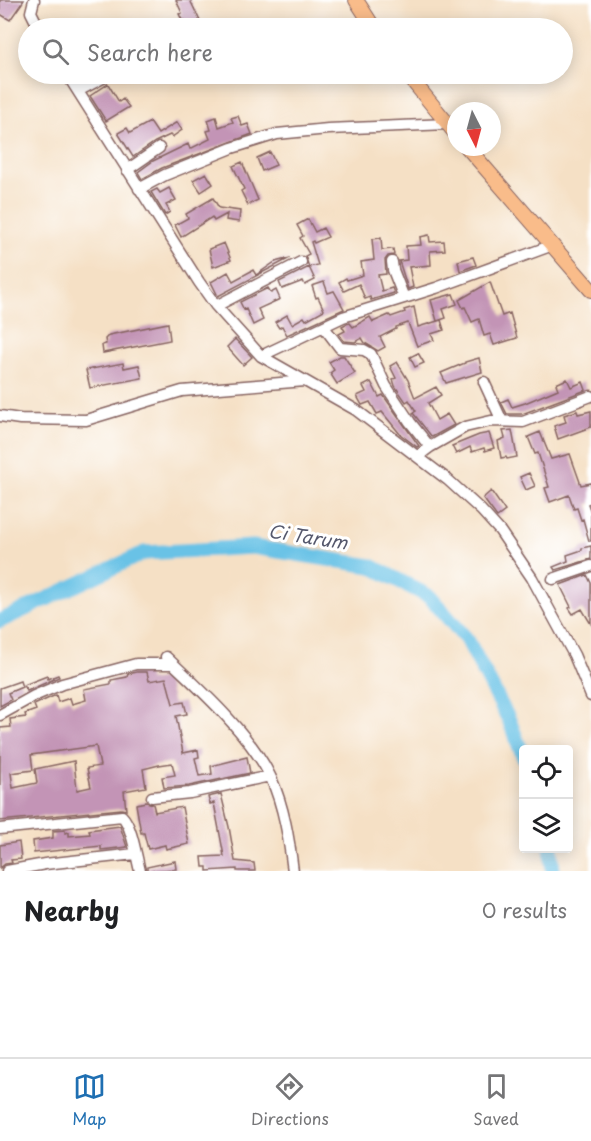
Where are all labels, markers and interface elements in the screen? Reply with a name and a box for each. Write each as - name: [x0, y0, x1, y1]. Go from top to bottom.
- search box: [18, 18, 573, 84]
- icon: search: [39, 35, 72, 68]
- text: Search here: [87, 35, 213, 68]
- north arrow: [447, 102, 501, 156]
- water label: Ci Tarum: [267, 516, 350, 556]
- map controls: [519, 745, 573, 853]
- button: locate: [519, 745, 573, 799]
- button: layers: [519, 799, 573, 853]
- text: Nearby: [24, 891, 119, 930]
- text: 0 results: [482, 895, 567, 925]
- tab: Map: [72, 1070, 106, 1130]
- tab: Directions: [251, 1070, 329, 1130]
- tab: Saved: [473, 1070, 519, 1130]

